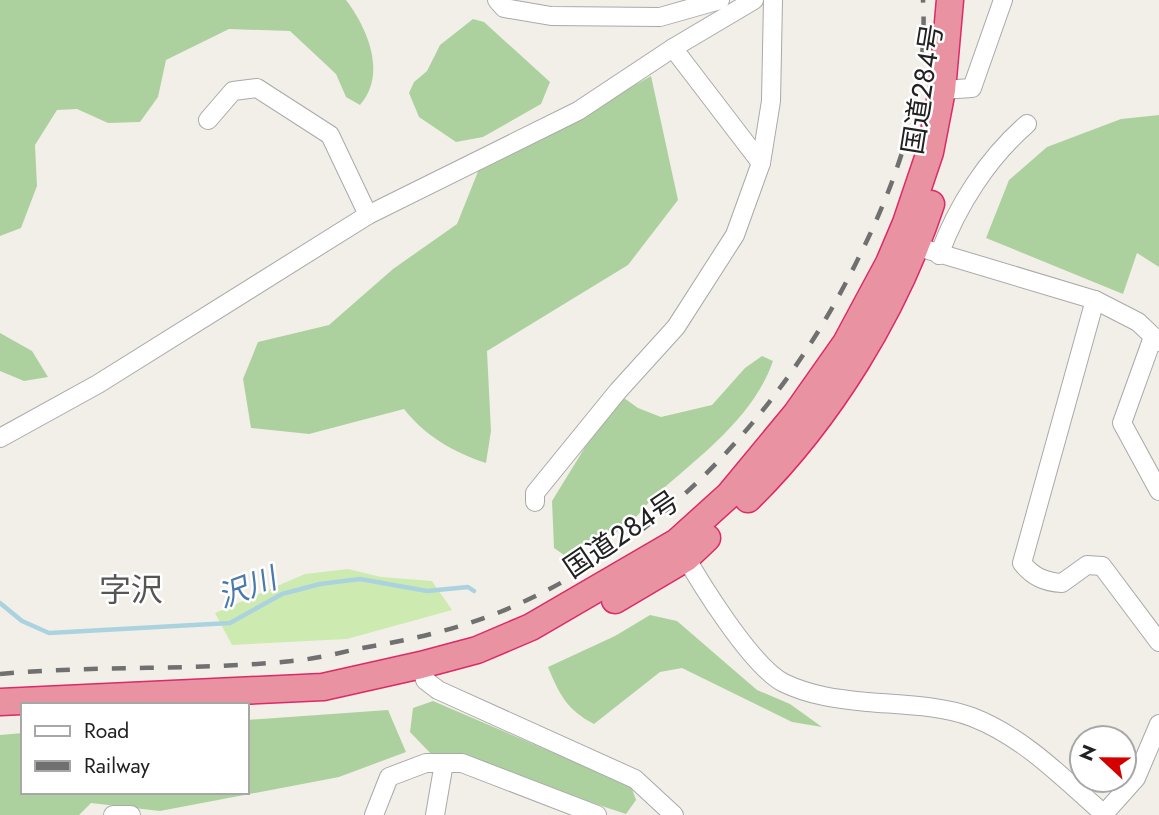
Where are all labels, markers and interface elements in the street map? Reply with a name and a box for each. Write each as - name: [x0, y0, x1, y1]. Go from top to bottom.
- street label: 国道284号: [892, 21, 953, 157]
- street label: 国道284号: [555, 481, 687, 588]
- water label: 沢川: [211, 556, 285, 618]
- district label: 字沢: [99, 567, 163, 613]
- legend: [21, 703, 248, 794]
- text: Road: [84, 716, 129, 746]
- north arrow: [1068, 724, 1138, 794]
- text: N: [1072, 741, 1103, 765]
- text: Railway: [84, 751, 150, 781]

